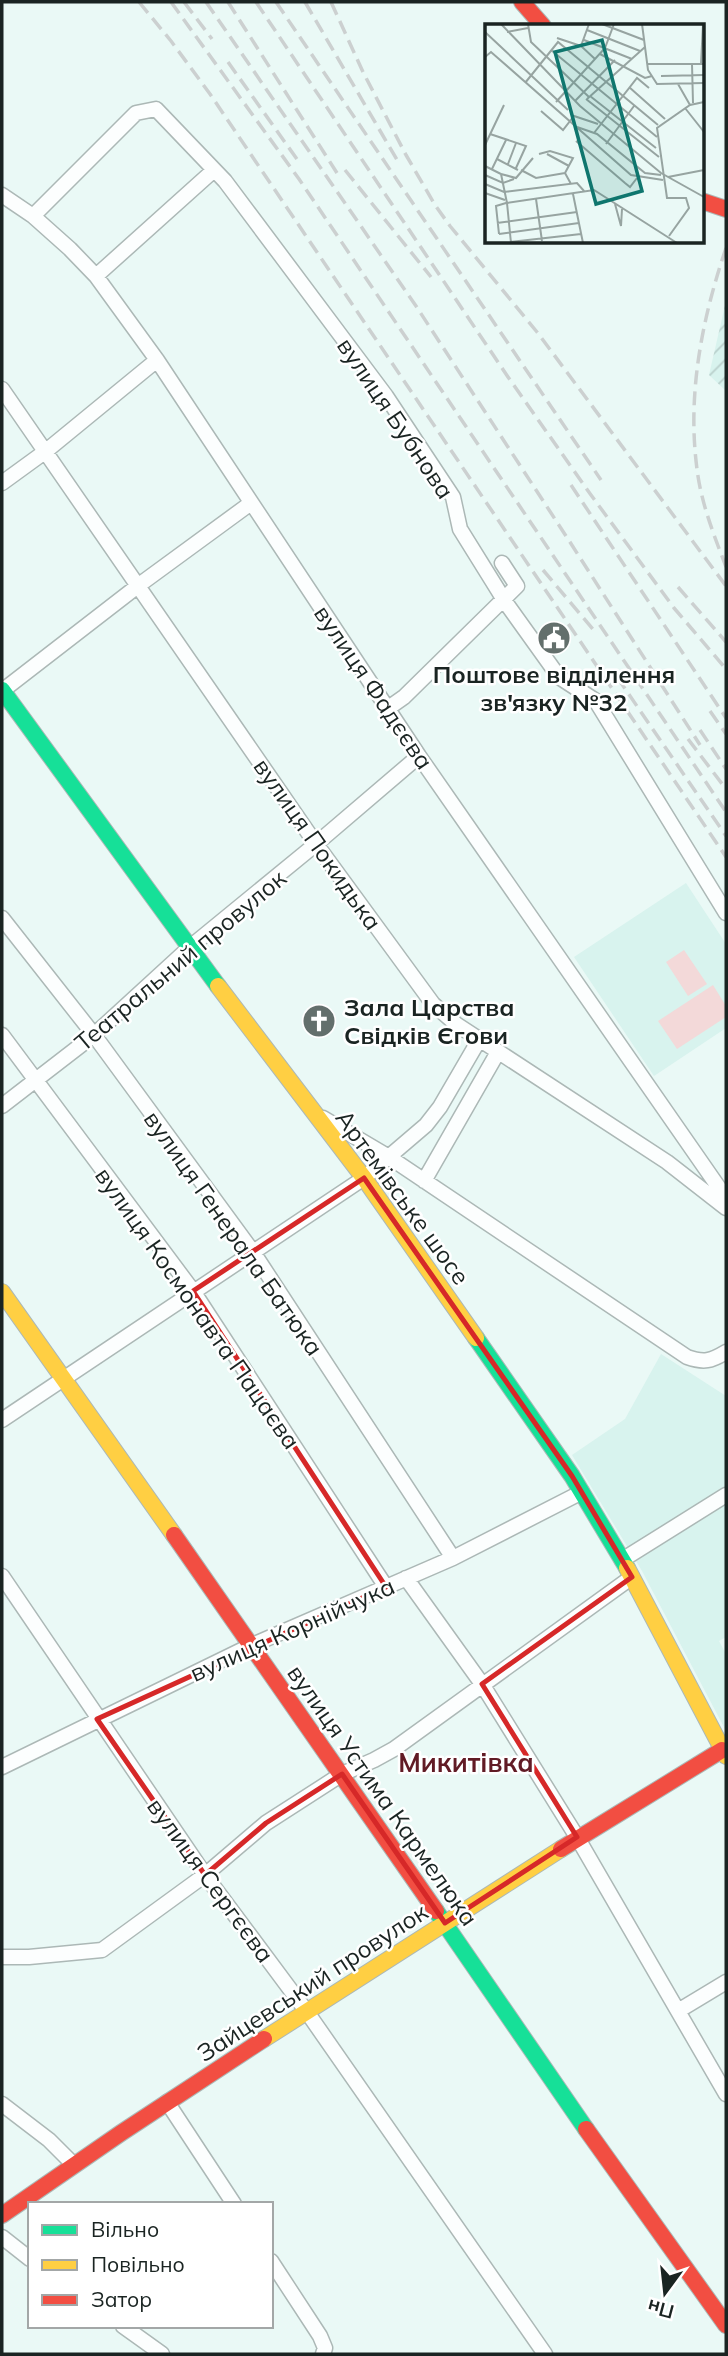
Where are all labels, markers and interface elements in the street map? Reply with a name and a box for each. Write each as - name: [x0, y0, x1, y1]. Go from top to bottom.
- inset map: [485, 24, 704, 243]
- street label: вулиця Бубнова: [331, 332, 461, 504]
- street label: вулиця Фадєєва: [308, 599, 440, 775]
- public building icon: Поштове відділення зв'язку №32: [535, 619, 573, 657]
- place label: Поштове відділення зв'язку №32: [433, 659, 675, 717]
- street label: вулиця Покидька: [248, 752, 388, 936]
- street label: Театральний провулок: [68, 863, 292, 1057]
- place label: Зала Царства Свідків Єгови: [344, 992, 514, 1050]
- church icon: Зала Царства Свідків Єгови: [300, 1002, 338, 1040]
- street label: Артемівське шосе: [330, 1104, 476, 1290]
- street label: вулиця Генерала Батюка: [138, 1105, 330, 1361]
- street label: вулиця Космонавта Пацаєва: [89, 1161, 307, 1455]
- street label: вулиця Корнійчука: [185, 1570, 399, 1688]
- street label: вулиця Устима Кармелюка: [281, 1659, 485, 1931]
- district label: Микитівка: [398, 1746, 534, 1779]
- street label: вулиця Сергєєва: [141, 1792, 281, 1968]
- street label: Зайцевський провулок: [191, 1896, 433, 2068]
- legend: [28, 2202, 273, 2328]
- text: Вільно: [91, 2216, 159, 2242]
- text: Повільно: [91, 2251, 185, 2277]
- north arrow: [630, 2258, 700, 2328]
- text: Затор: [91, 2286, 152, 2312]
- text: Пн: [645, 2294, 676, 2324]

